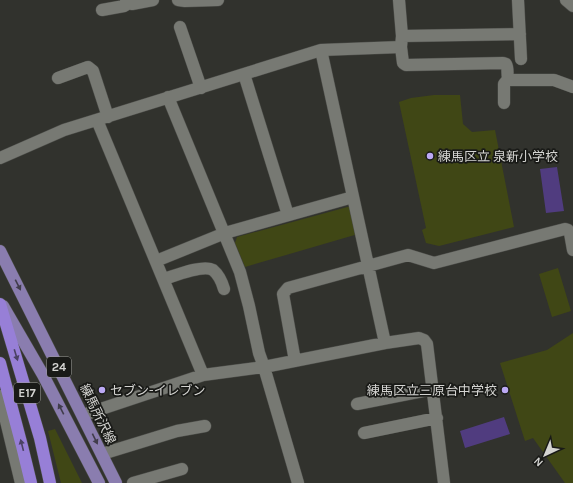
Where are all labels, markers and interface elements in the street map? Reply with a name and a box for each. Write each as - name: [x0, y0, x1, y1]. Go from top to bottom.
- place label: 練馬区立 泉新小学校: [438, 149, 558, 164]
- marker: 練馬区立 泉新小学校: [425, 151, 435, 161]
- one-way arrow: [14, 280, 21, 291]
- one-way arrow: [13, 349, 19, 361]
- road number: 24: [47, 357, 71, 377]
- street label: 練馬所沢線: [77, 381, 119, 447]
- road number: E17: [14, 383, 40, 403]
- place label: セブン-イレブン: [110, 383, 206, 398]
- place label: 練馬区立三原台中学校: [367, 383, 497, 398]
- marker: セブン-イレブン: [97, 385, 107, 395]
- marker: 練馬区立三原台中学校: [500, 385, 510, 395]
- one-way arrow: [57, 403, 64, 415]
- one-way arrow: [92, 433, 98, 445]
- north arrow: [525, 435, 565, 475]
- one-way arrow: [19, 439, 25, 451]
- text: N: [531, 454, 546, 469]

